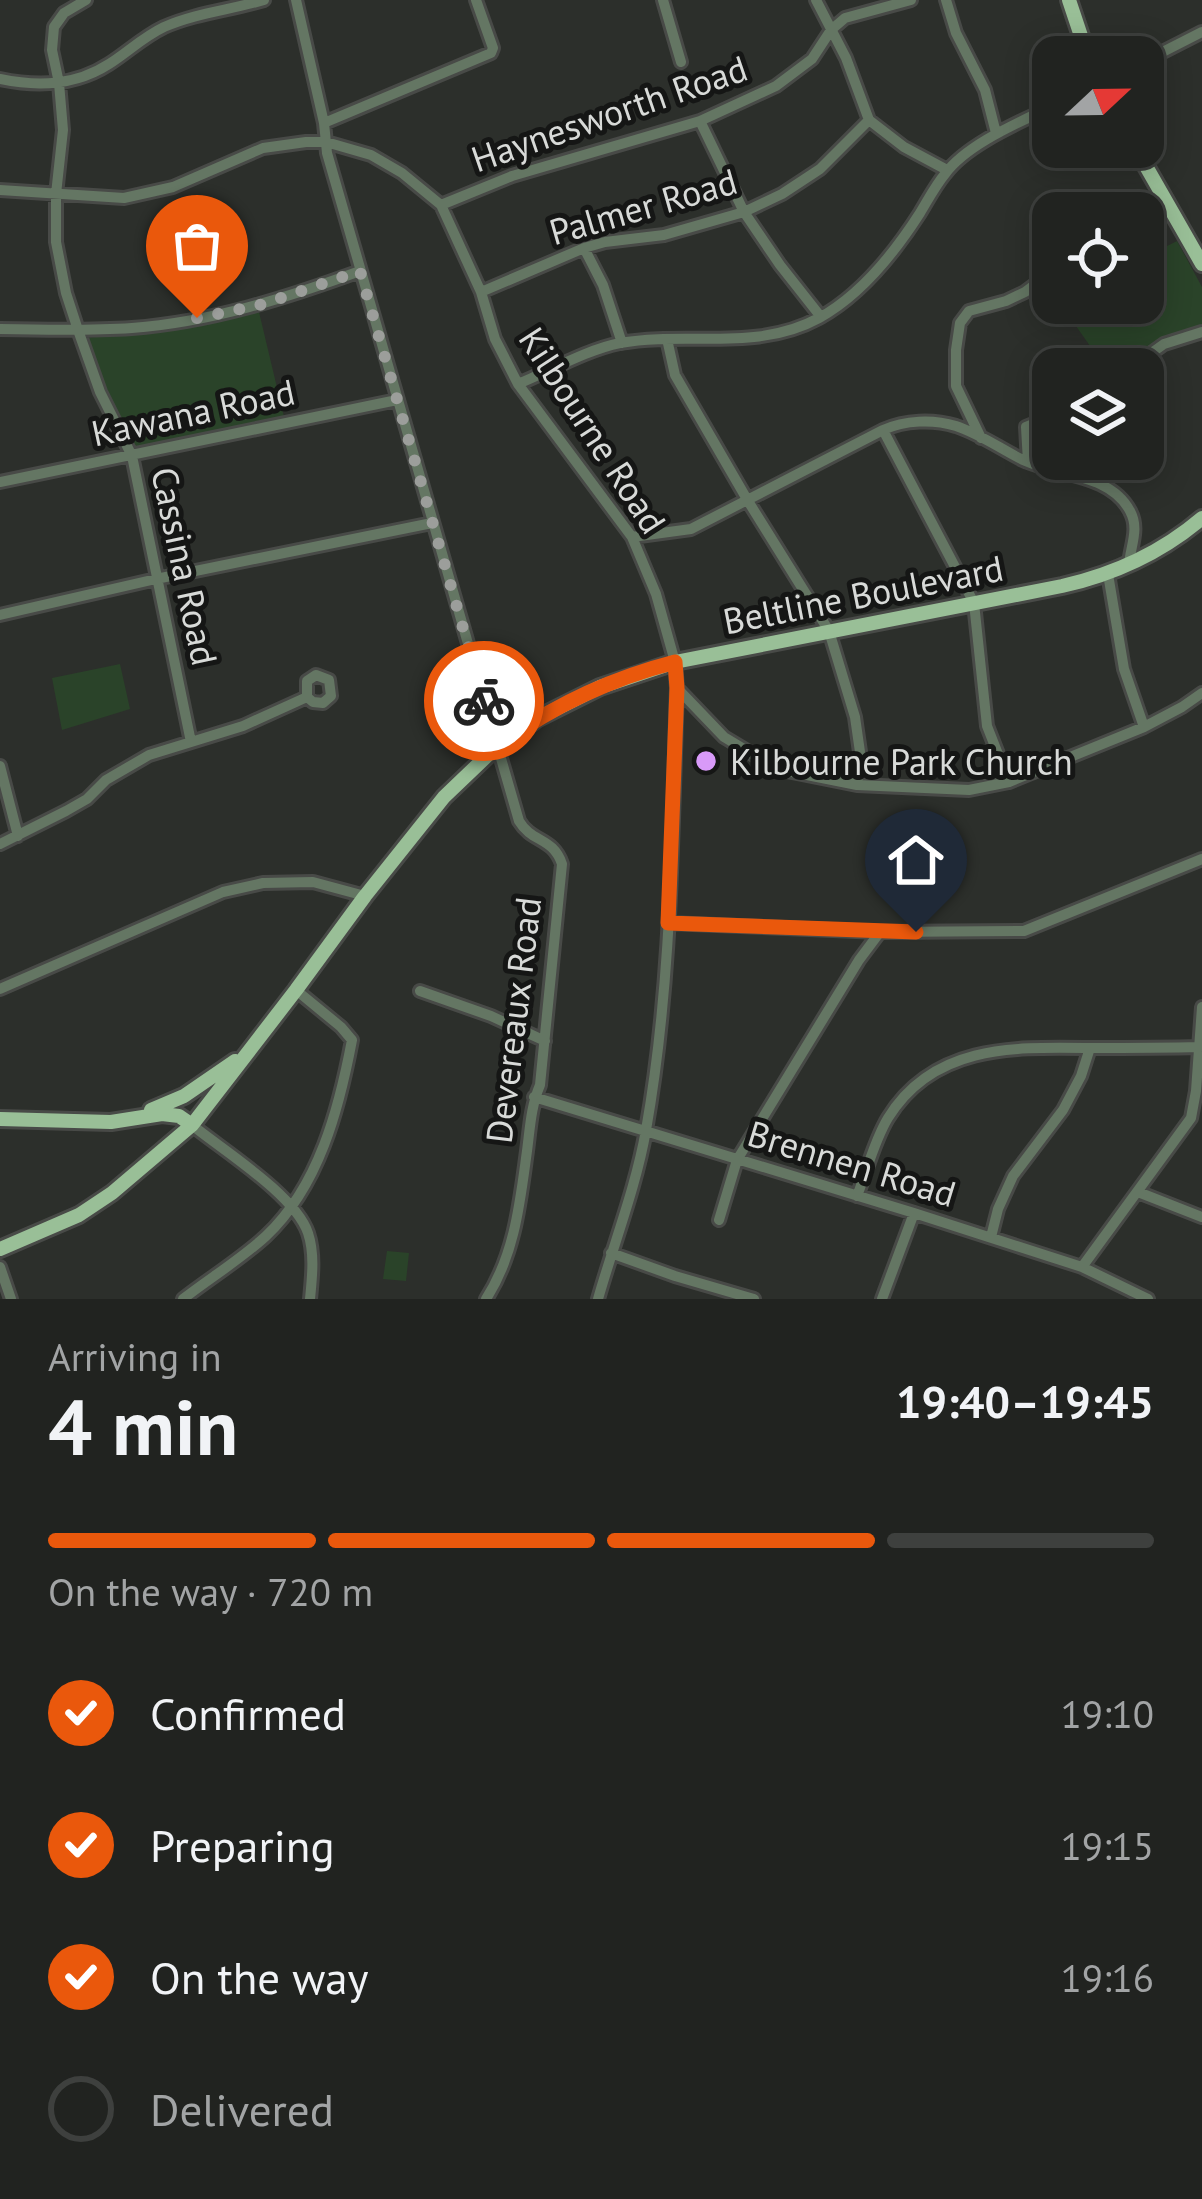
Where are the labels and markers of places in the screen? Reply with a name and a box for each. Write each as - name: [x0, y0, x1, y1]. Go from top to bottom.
- pin: [146, 195, 248, 318]
- place label: Kilbourne Park Church: [730, 738, 1073, 785]
- marker: Kilbourne Park Church: [693, 748, 719, 774]
- pin: [865, 809, 967, 932]

